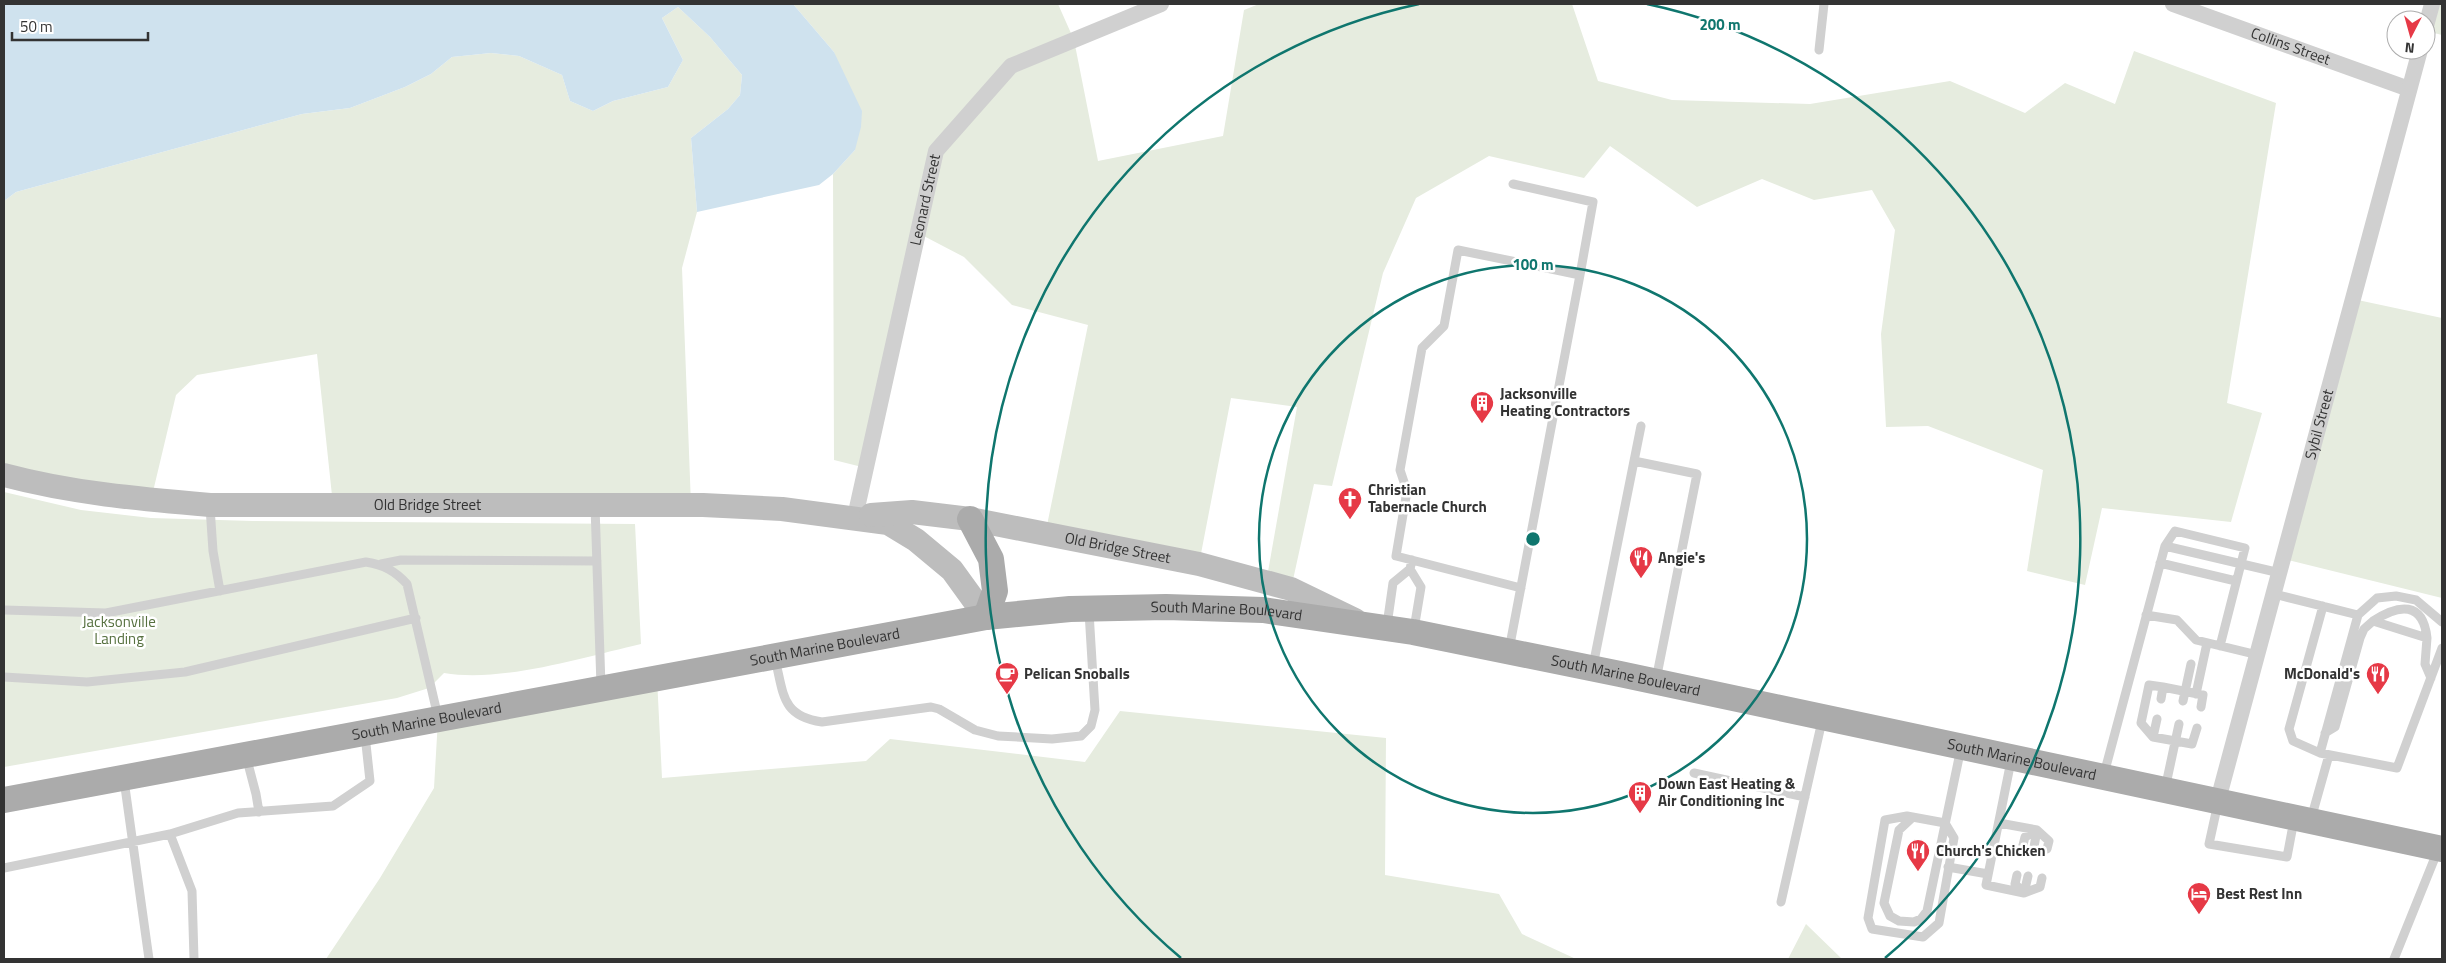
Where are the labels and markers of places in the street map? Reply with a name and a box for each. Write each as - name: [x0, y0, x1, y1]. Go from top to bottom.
- place label: Jacksonville Heating Contractors: [1500, 382, 1630, 422]
- building icon: Jacksonville Heating Contractors: [1469, 390, 1495, 424]
- place label: Christian Tabernacle Church: [1368, 478, 1487, 518]
- church icon: Christian Tabernacle Church: [1337, 486, 1363, 520]
- centre of rings: [1524, 530, 1542, 548]
- restaurant icon: Angie's: [1628, 545, 1654, 579]
- place label: Angie's: [1658, 546, 1705, 569]
- cafe icon: Pelican Snoballs: [994, 661, 1020, 695]
- restaurant icon: McDonald's: [2365, 661, 2391, 695]
- place label: Pelican Snoballs: [1024, 662, 1130, 685]
- place label: McDonald's: [2284, 662, 2360, 685]
- place label: Down East Heating & Air Conditioning Inc: [1658, 772, 1796, 812]
- building icon: Down East Heating & Air Conditioning Inc: [1627, 780, 1653, 814]
- restaurant icon: Church's Chicken: [1905, 838, 1931, 872]
- place label: Church's Chicken: [1936, 839, 2046, 862]
- hotel icon: Best Rest Inn: [2186, 881, 2212, 915]
- place label: Best Rest Inn: [2216, 882, 2302, 905]

